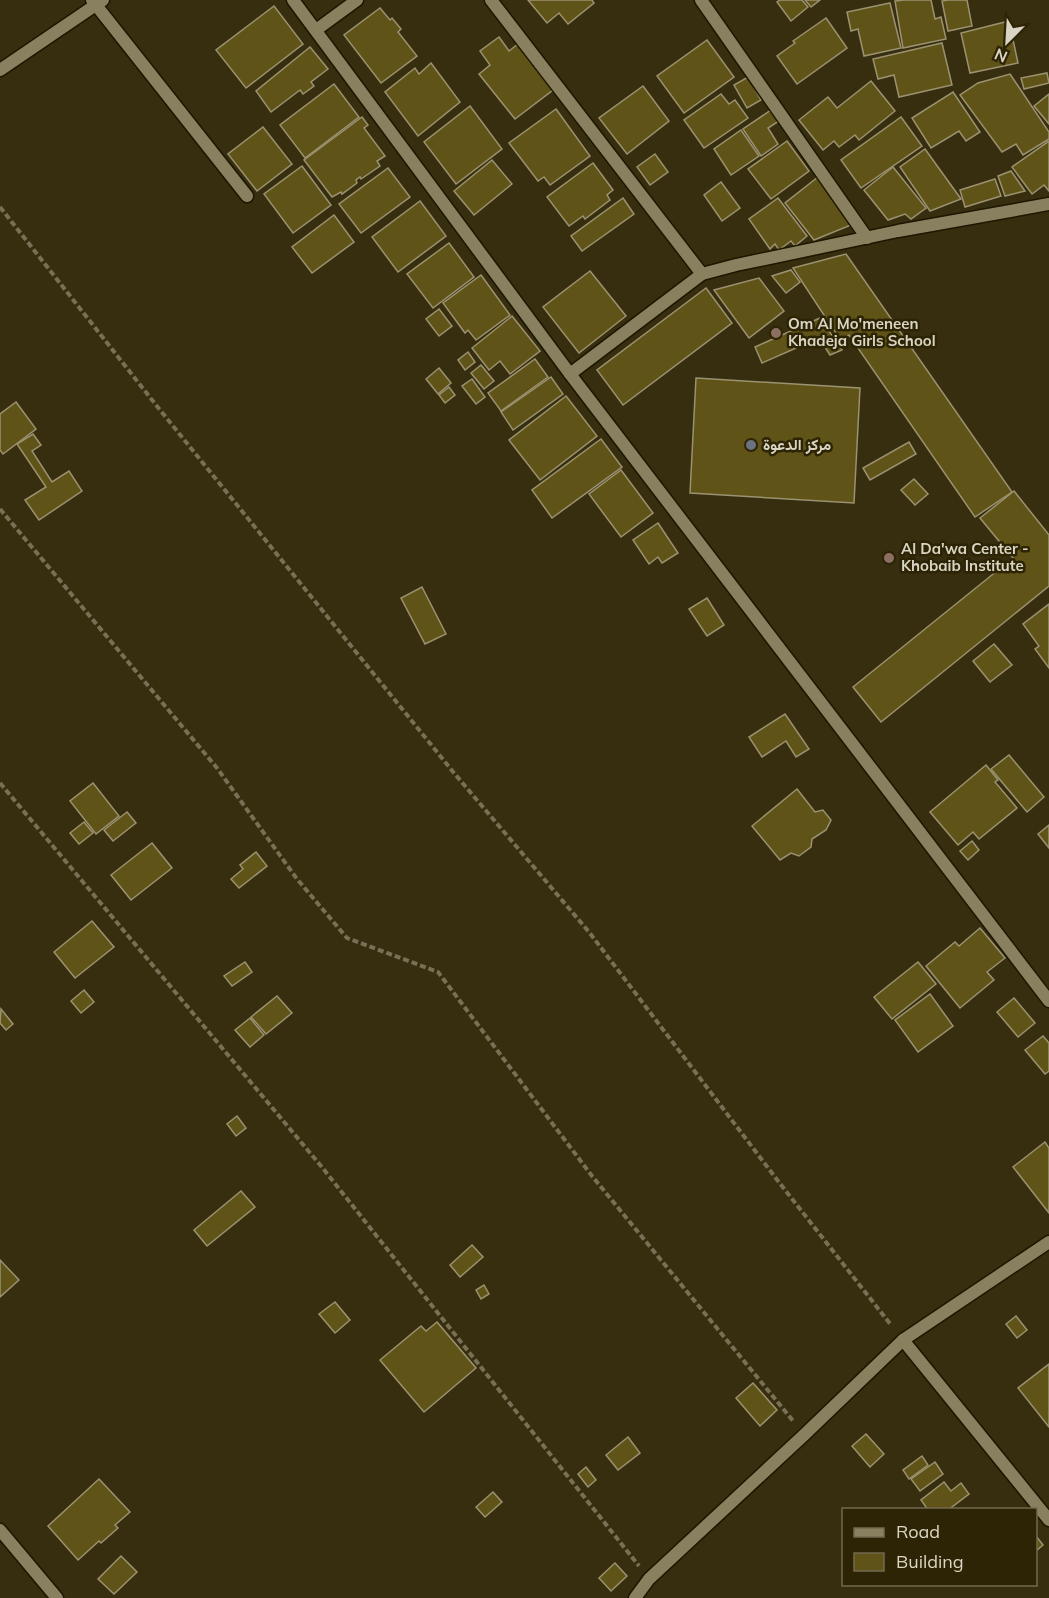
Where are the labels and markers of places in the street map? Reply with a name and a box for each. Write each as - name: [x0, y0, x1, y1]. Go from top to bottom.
- place label: Om Al Mo'meneen Khadeja Girls School: [788, 314, 936, 350]
- marker: Om Al Mo'meneen Khadeja Girls School: [769, 326, 783, 340]
- place label: مركز الدعوة: [763, 435, 831, 454]
- marker: مركز الدعوة: [744, 438, 758, 452]
- place label: Al Da'wa Center - Khobaib Institute: [901, 539, 1029, 575]
- marker: Al Da'wa Center - Khobaib Institute: [882, 551, 896, 565]

